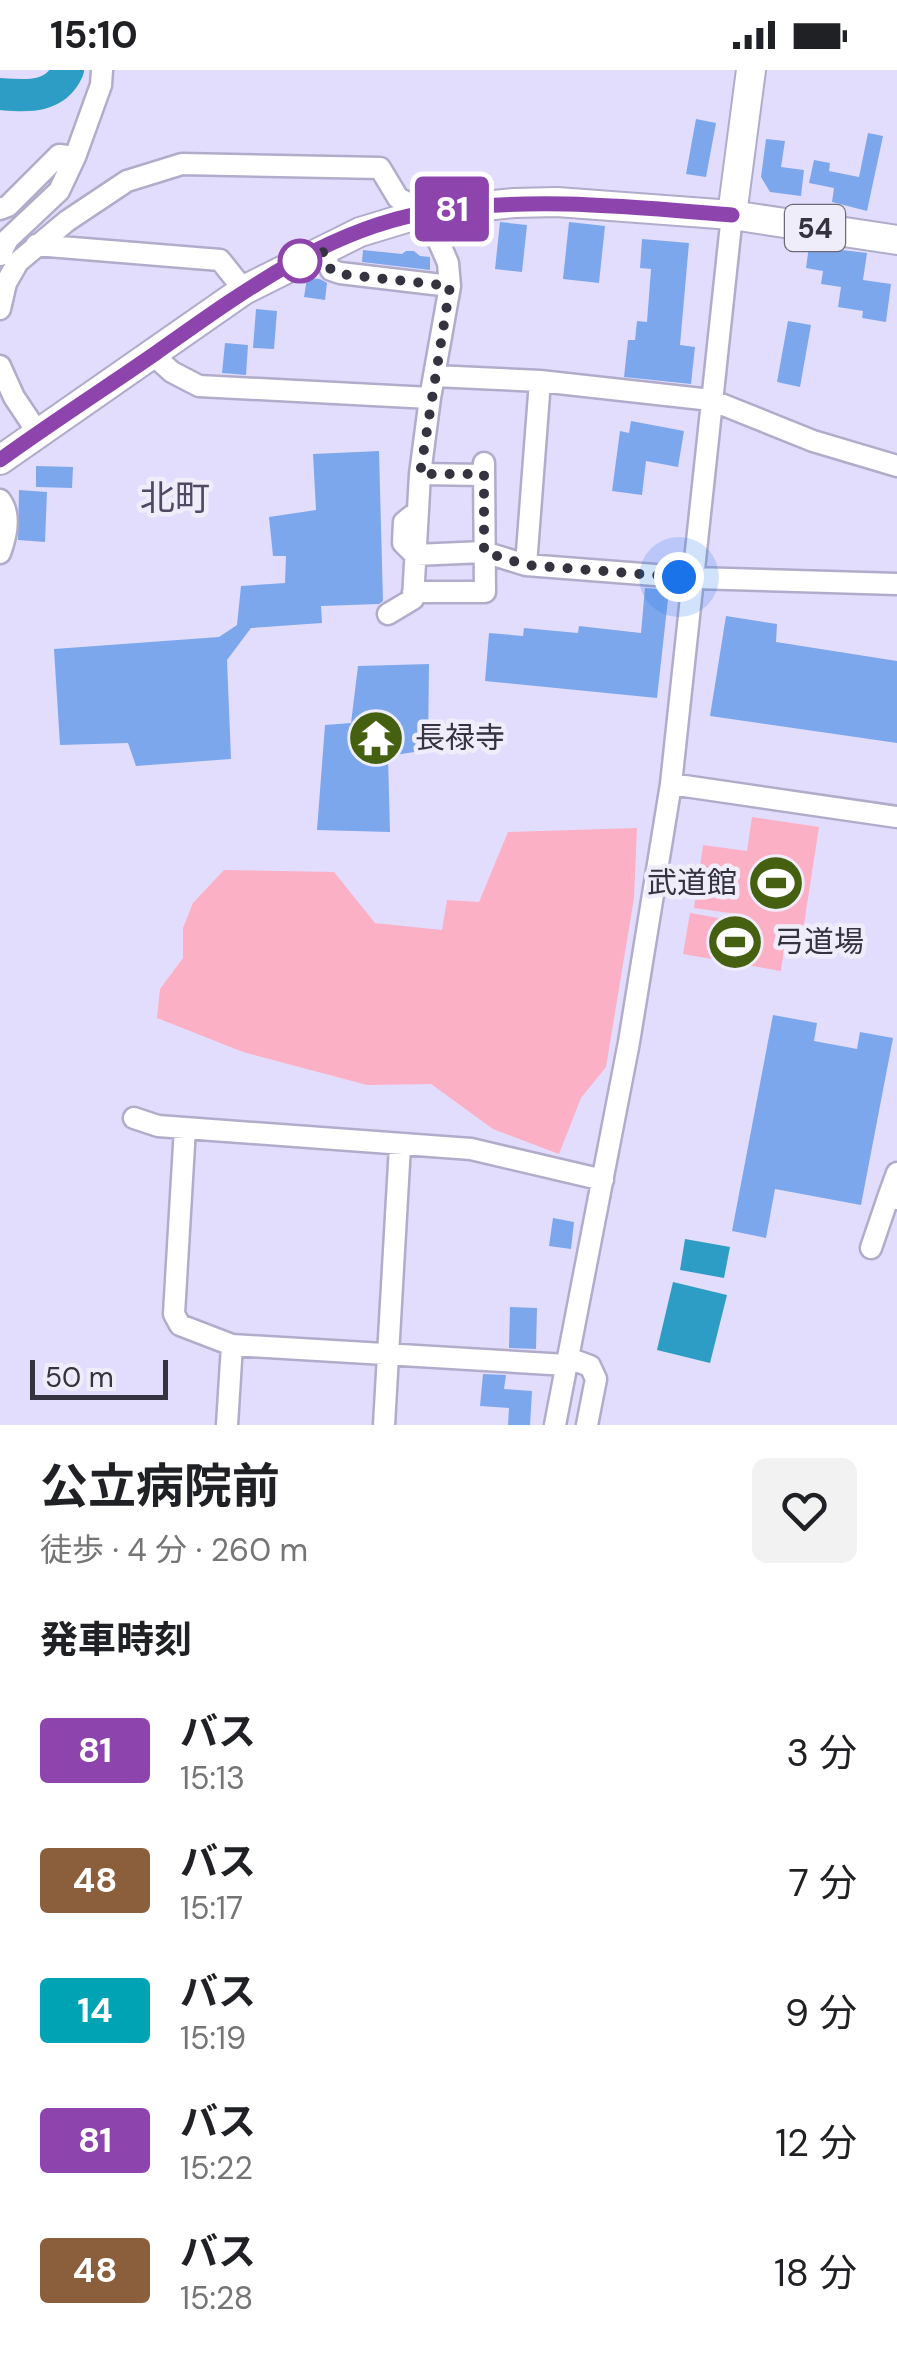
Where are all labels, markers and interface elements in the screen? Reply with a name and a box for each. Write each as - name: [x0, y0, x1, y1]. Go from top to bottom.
- text: 15:10: [50, 10, 138, 60]
- line badge: 81: [407, 176, 497, 242]
- text: 81: [435, 186, 469, 232]
- road number: 54: [785, 205, 845, 251]
- unlabelled marker: [279, 240, 321, 282]
- district label: 北町: [140, 475, 210, 521]
- your location: [654, 552, 704, 602]
- temple icon: 長禄寺: [346, 708, 406, 768]
- place label: 長禄寺: [415, 718, 505, 757]
- sports icon: 武道館: [746, 853, 806, 913]
- place label: 武道館: [647, 863, 737, 902]
- sports icon: 弓道場: [705, 912, 765, 972]
- place label: 弓道場: [774, 922, 864, 961]
- scale bar: [30, 1355, 168, 1400]
- text: 50 m: [45, 1359, 114, 1396]
- text: 公立病院前: [40, 1455, 280, 1518]
- button: heart: [752, 1458, 857, 1563]
- text: 徒歩 · 4 分 · 260 m: [40, 1529, 308, 1571]
- text: 発車時刻: [40, 1615, 192, 1665]
- text: バス: [180, 1707, 256, 1757]
- text: 81: [78, 1727, 112, 1773]
- text: 3 分: [786, 1728, 857, 1778]
- text: 15:13: [180, 1757, 245, 1799]
- text: バス: [180, 1837, 256, 1887]
- text: 48: [73, 1857, 117, 1903]
- text: 7 分: [789, 1858, 857, 1908]
- text: 15:17: [180, 1887, 243, 1929]
- text: バス: [180, 1967, 256, 2017]
- text: 14: [77, 1987, 113, 2033]
- text: 9 分: [785, 1988, 857, 2038]
- text: 15:19: [180, 2017, 246, 2059]
- text: バス: [180, 2097, 256, 2147]
- text: 81: [78, 2117, 112, 2163]
- text: 12 分: [775, 2118, 857, 2168]
- text: 15:22: [180, 2147, 253, 2189]
- text: バス: [180, 2227, 256, 2277]
- text: 48: [73, 2247, 117, 2293]
- text: 18 分: [774, 2248, 857, 2298]
- text: 15:28: [180, 2277, 253, 2319]

